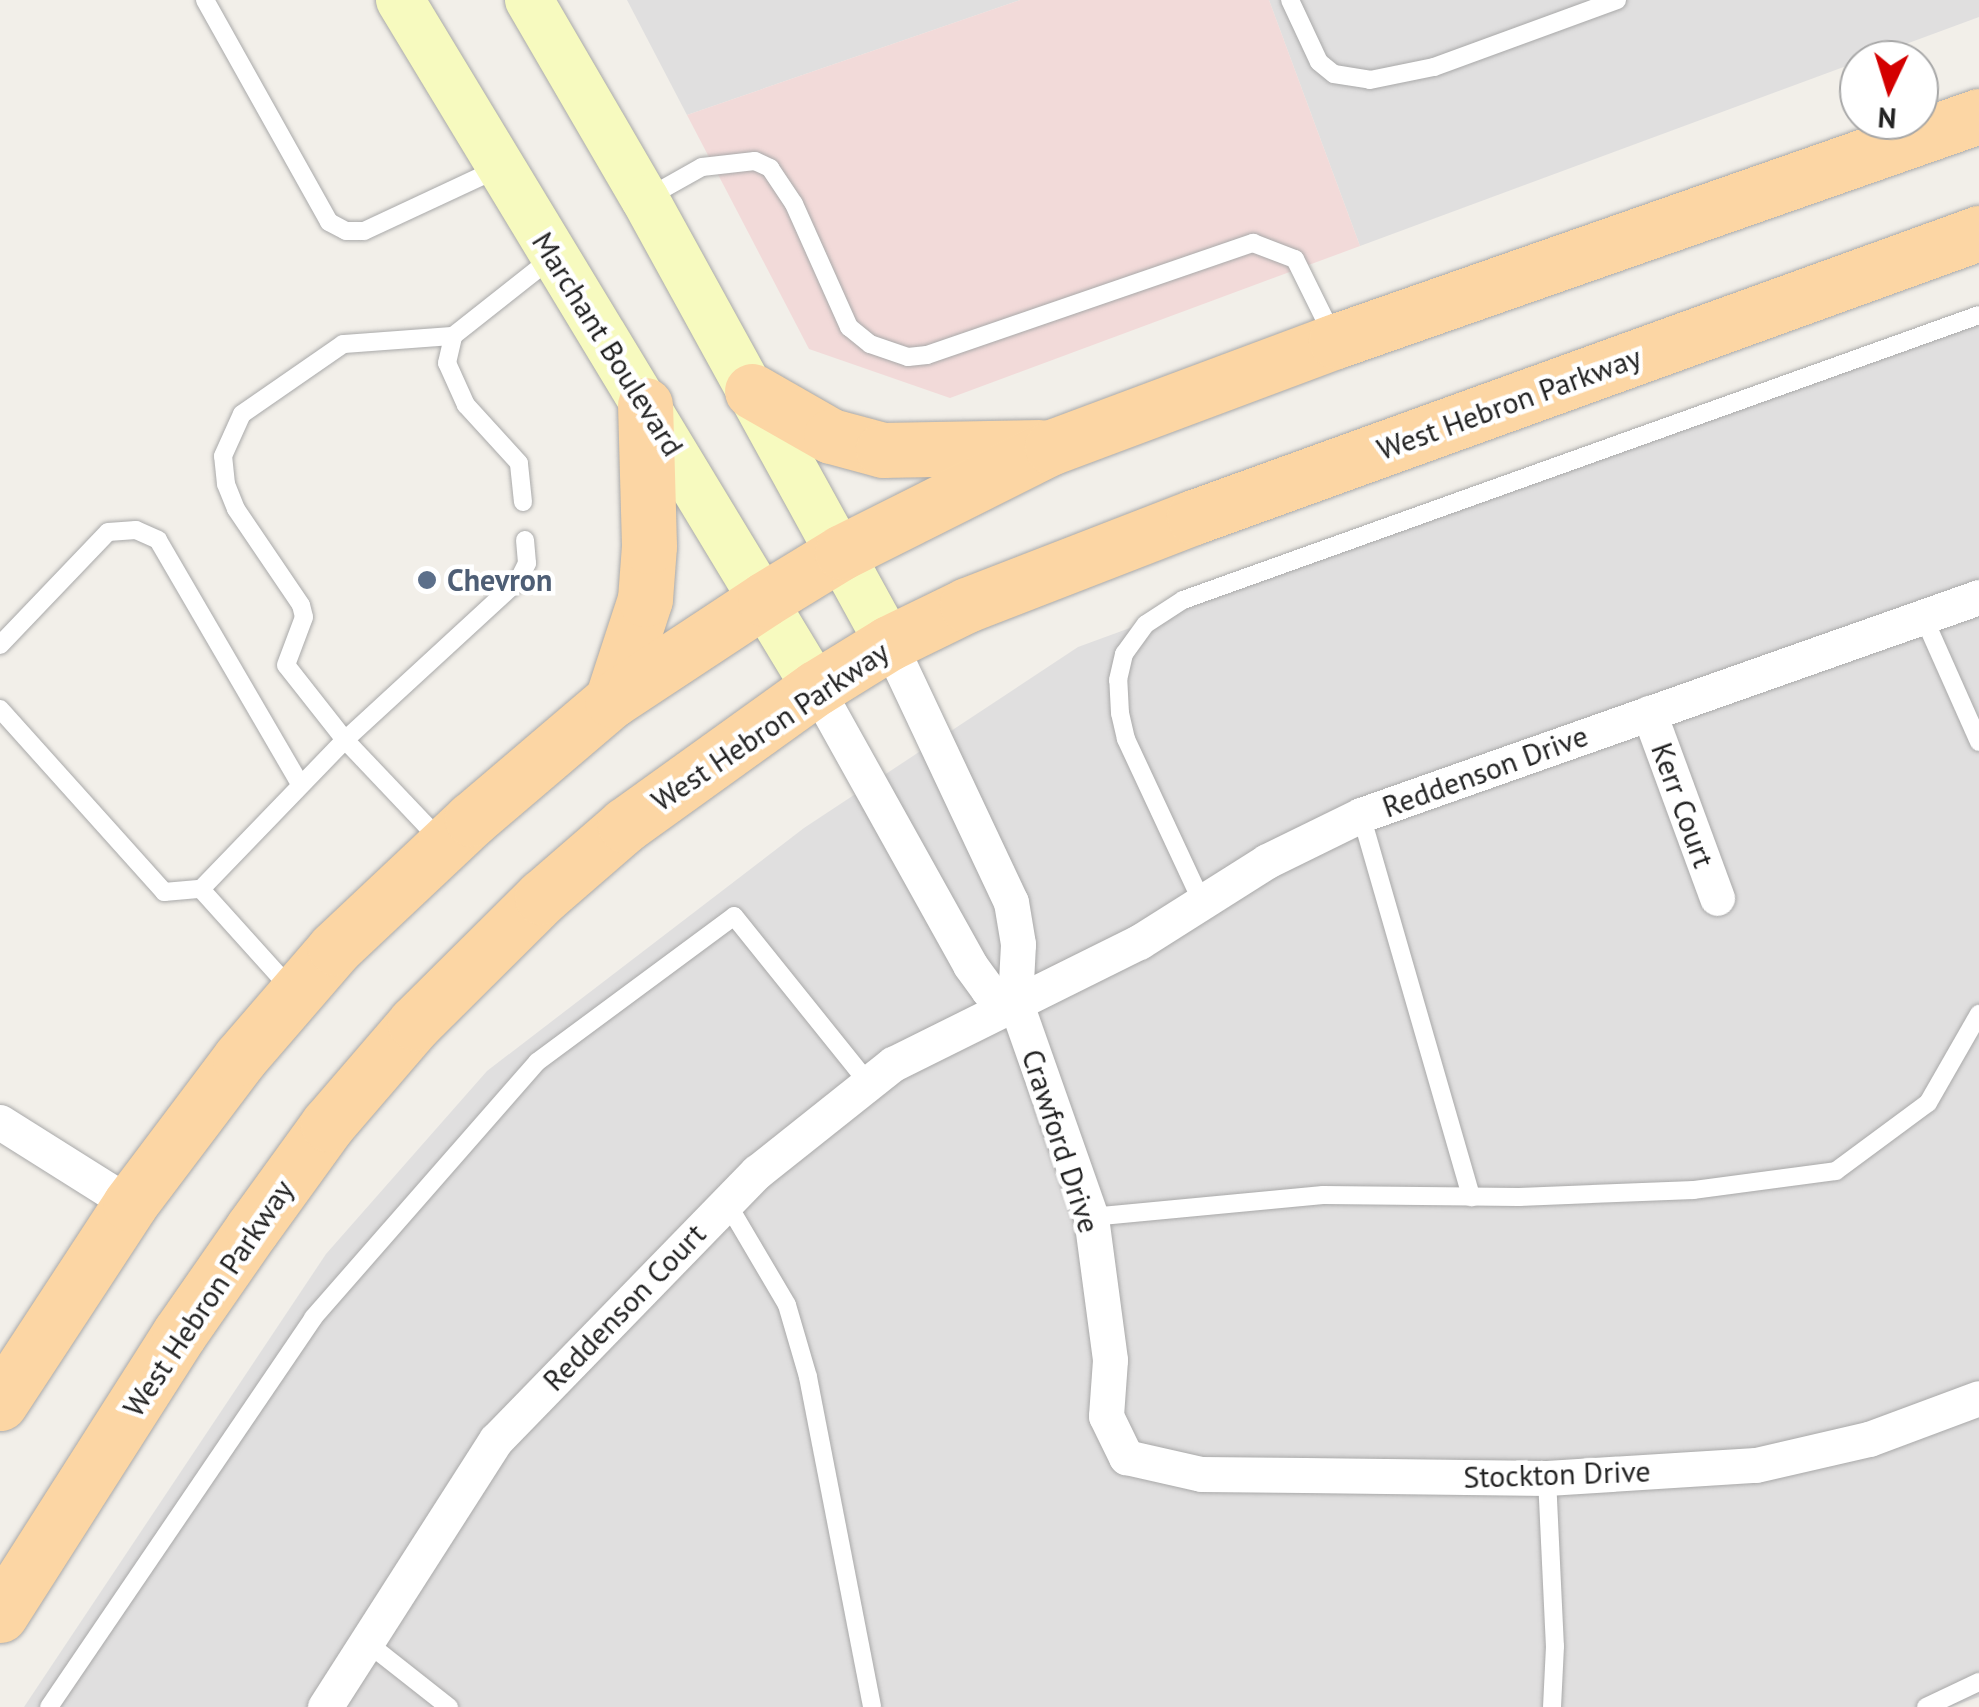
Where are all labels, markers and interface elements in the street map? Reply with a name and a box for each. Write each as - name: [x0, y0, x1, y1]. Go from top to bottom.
- north arrow: [1839, 40, 1939, 140]
- text: N: [1877, 99, 1897, 138]
- street label: Marchant Boulevard: [525, 225, 691, 463]
- street label: West Hebron Parkway: [1372, 339, 1646, 467]
- place label: Chevron: [447, 562, 552, 598]
- marker: Chevron: [416, 569, 438, 591]
- street label: West Hebron Parkway: [645, 633, 895, 819]
- street label: Reddenson Drive: [1377, 717, 1593, 825]
- street label: Kerr Court: [1644, 738, 1722, 872]
- street label: Crawford Drive: [1014, 1045, 1108, 1237]
- street label: West Hebron Parkway: [115, 1173, 301, 1423]
- street label: Reddenson Court: [535, 1216, 713, 1398]
- street label: Stockton Drive: [1463, 1453, 1651, 1495]

